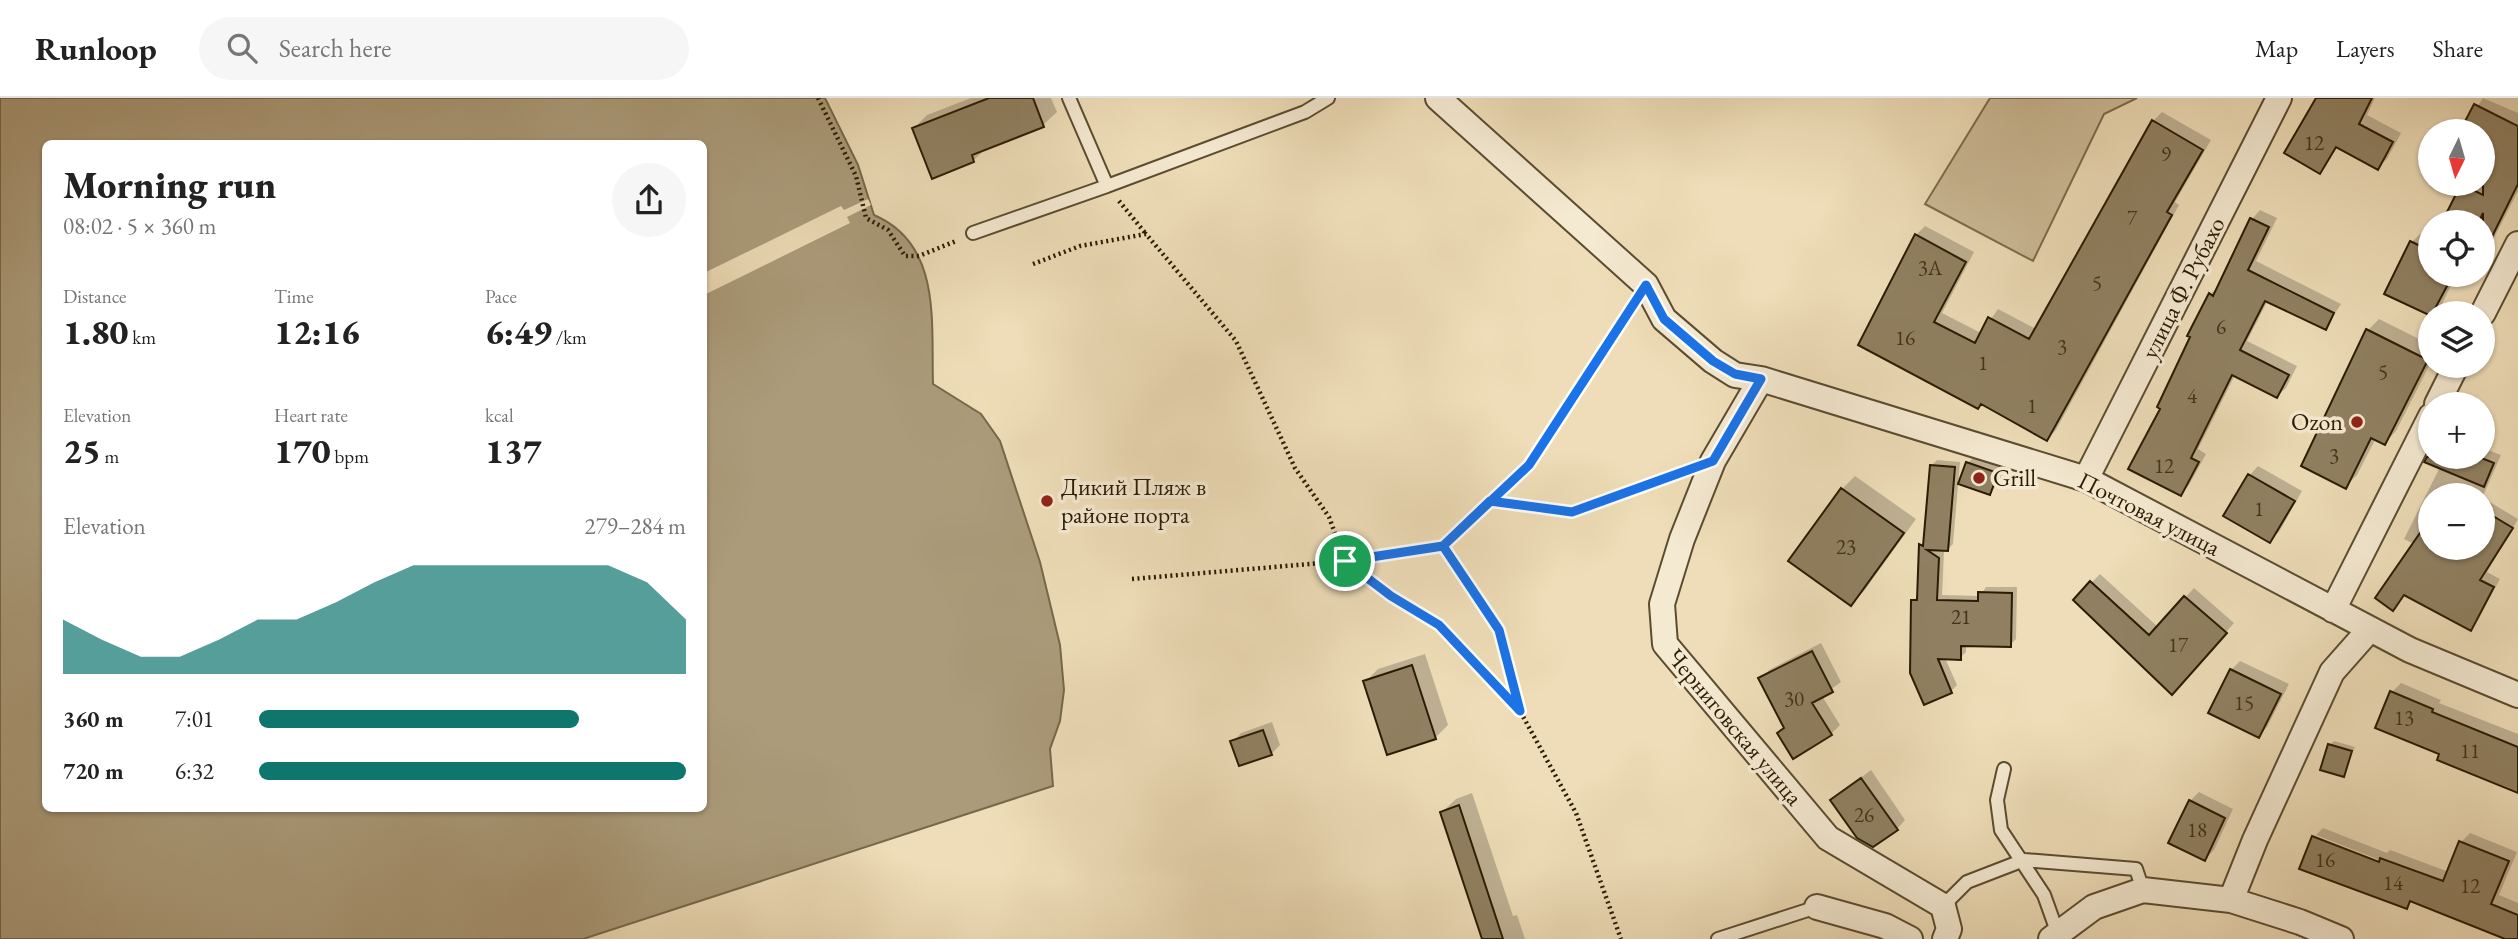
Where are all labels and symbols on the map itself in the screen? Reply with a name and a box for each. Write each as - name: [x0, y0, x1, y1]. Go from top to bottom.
- north arrow: [2418, 119, 2496, 196]
- house number: 12: [2304, 129, 2324, 156]
- house number: 9: [2161, 140, 2171, 167]
- house number: 7: [2127, 204, 2138, 231]
- street label: улица Ф. Рубахо: [2133, 211, 2232, 364]
- house number: 3А: [1918, 254, 1943, 281]
- house number: 5: [2092, 269, 2102, 296]
- house number: 6: [2216, 313, 2226, 340]
- house number: 16: [1895, 324, 1915, 351]
- house number: 3: [2057, 333, 2067, 360]
- house number: 1: [1978, 349, 1988, 376]
- house number: 5: [2378, 358, 2388, 385]
- house number: 4: [2187, 382, 2198, 409]
- house number: 1: [2027, 392, 2037, 419]
- place label: Ozon: [2291, 406, 2343, 437]
- marker: Ozon: [2349, 414, 2365, 430]
- house number: 3: [2329, 442, 2339, 469]
- house number: 12: [2154, 452, 2174, 479]
- place label: Grill: [1993, 462, 2036, 493]
- street label: Почтовая улица: [2073, 464, 2226, 563]
- marker: Grill: [1971, 470, 1987, 486]
- place label: Дикий Пляж в районе порта: [1061, 471, 1206, 530]
- marker: Дикий Пляж в районе порта: [1039, 493, 1055, 509]
- house number: 1: [2254, 495, 2264, 522]
- pin: [1315, 531, 1375, 591]
- house number: 23: [1836, 533, 1856, 560]
- house number: 21: [1951, 603, 1971, 630]
- house number: 17: [2168, 631, 2189, 658]
- street label: Черниговская улица: [1661, 642, 1810, 812]
- house number: 30: [1784, 685, 1804, 712]
- house number: 15: [2234, 689, 2254, 716]
- house number: 13: [2394, 704, 2414, 731]
- house number: 11: [2460, 737, 2480, 764]
- house number: 26: [1854, 801, 1874, 828]
- house number: 18: [2187, 816, 2207, 843]
- house number: 16: [2315, 846, 2335, 873]
- house number: 14: [2383, 869, 2404, 896]
- house number: 12: [2460, 872, 2480, 899]

